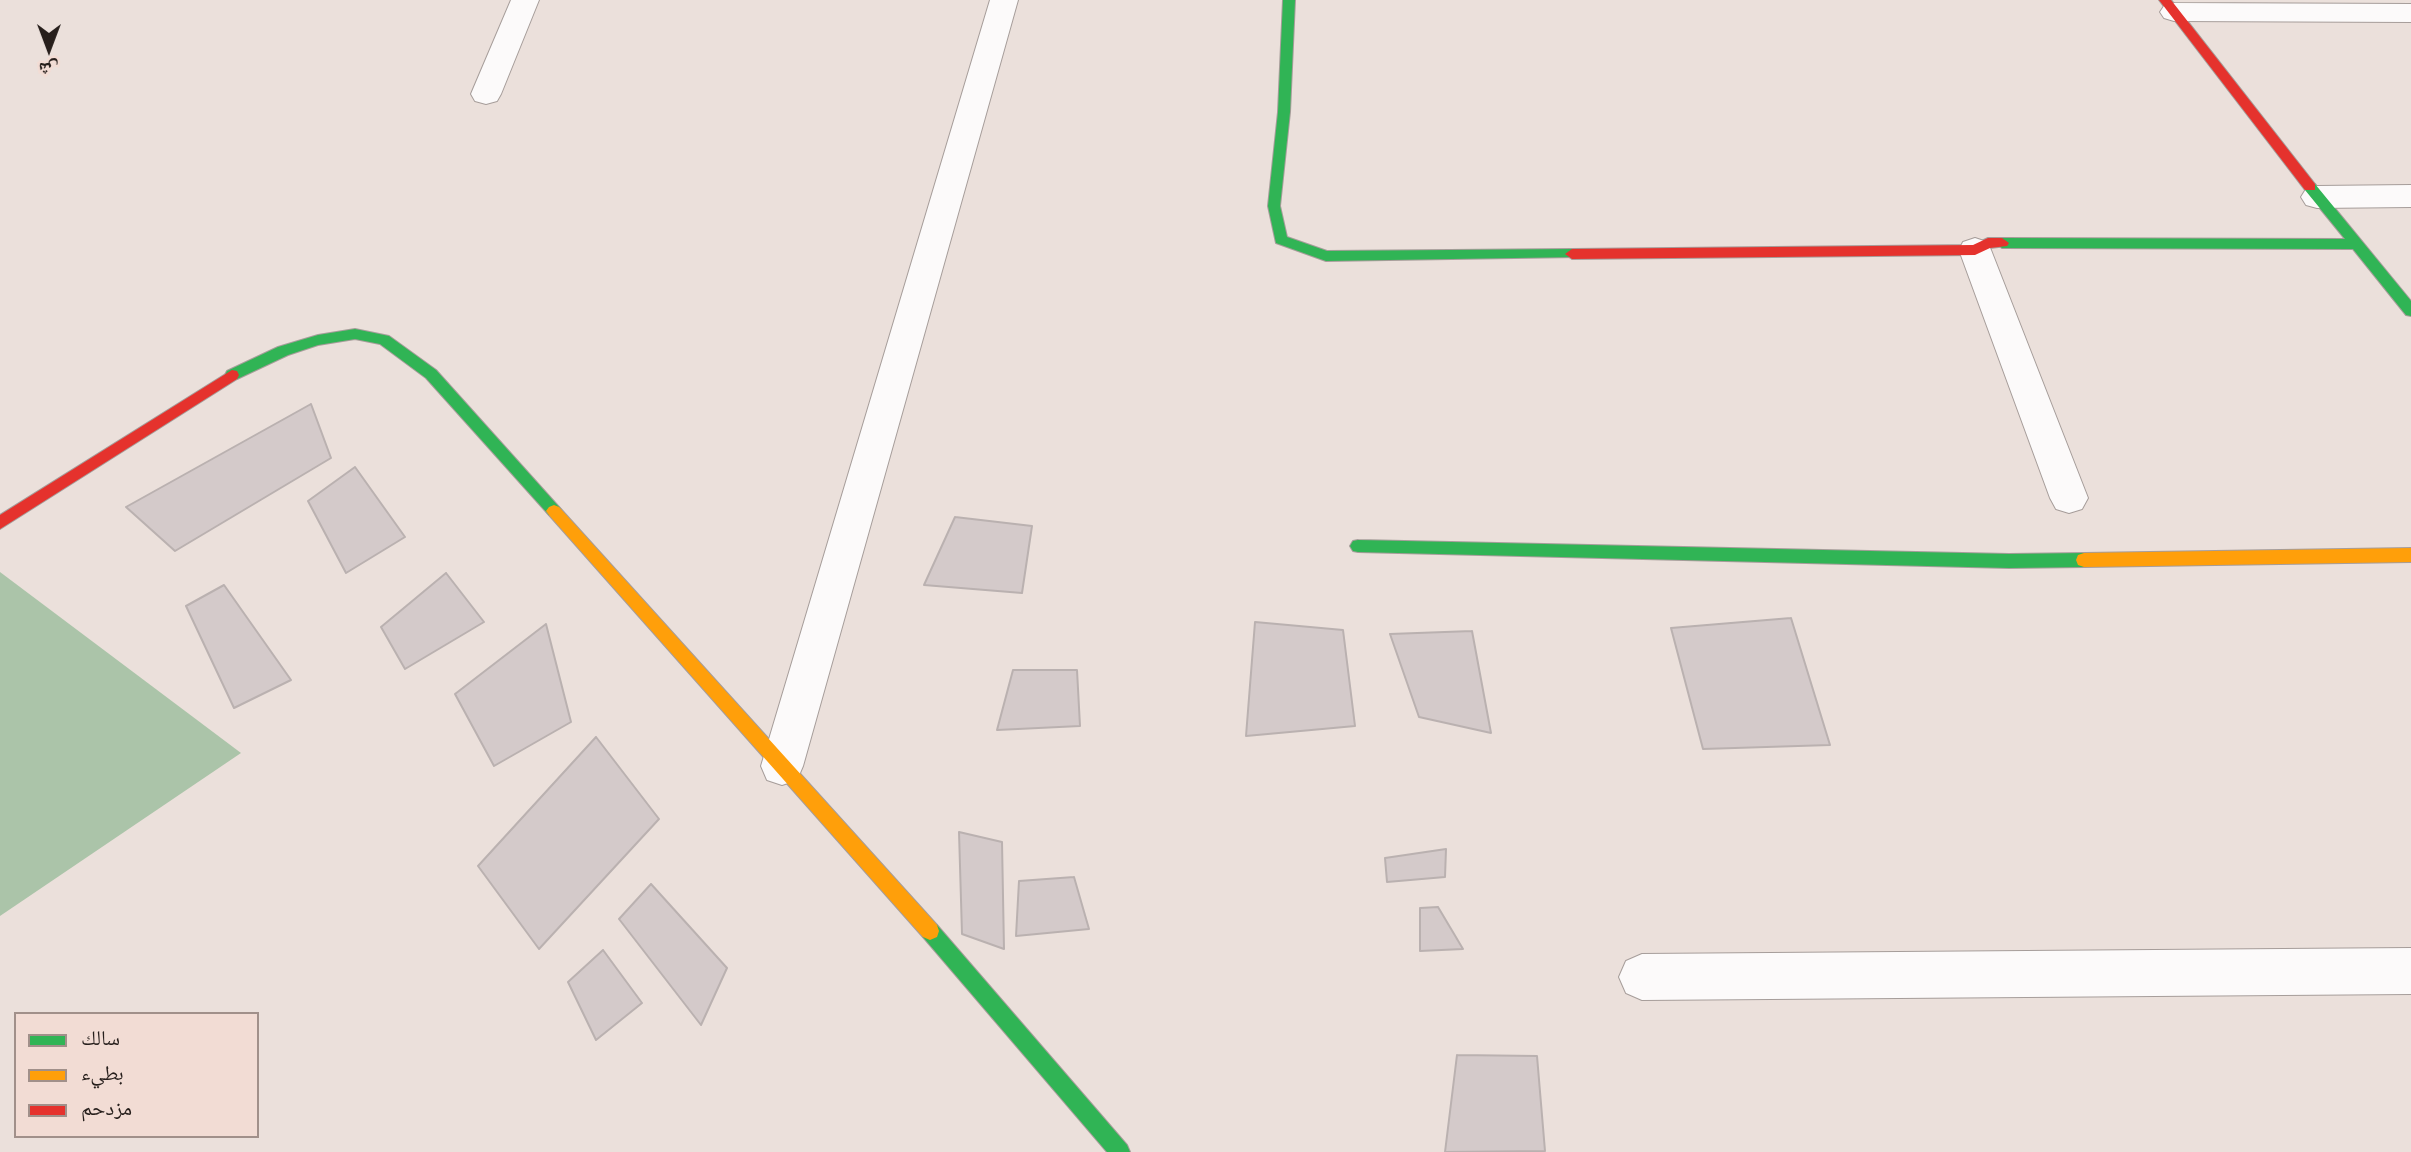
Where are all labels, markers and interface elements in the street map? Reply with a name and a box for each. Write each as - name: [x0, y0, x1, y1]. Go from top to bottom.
- north arrow: [14, 14, 84, 84]
- text: ش: [39, 58, 59, 82]
- legend: [14, 1012, 259, 1138]
- text: سالك: [81, 1024, 120, 1051]
- text: بطيء: [81, 1059, 124, 1086]
- text: مزدحم: [81, 1094, 132, 1121]

